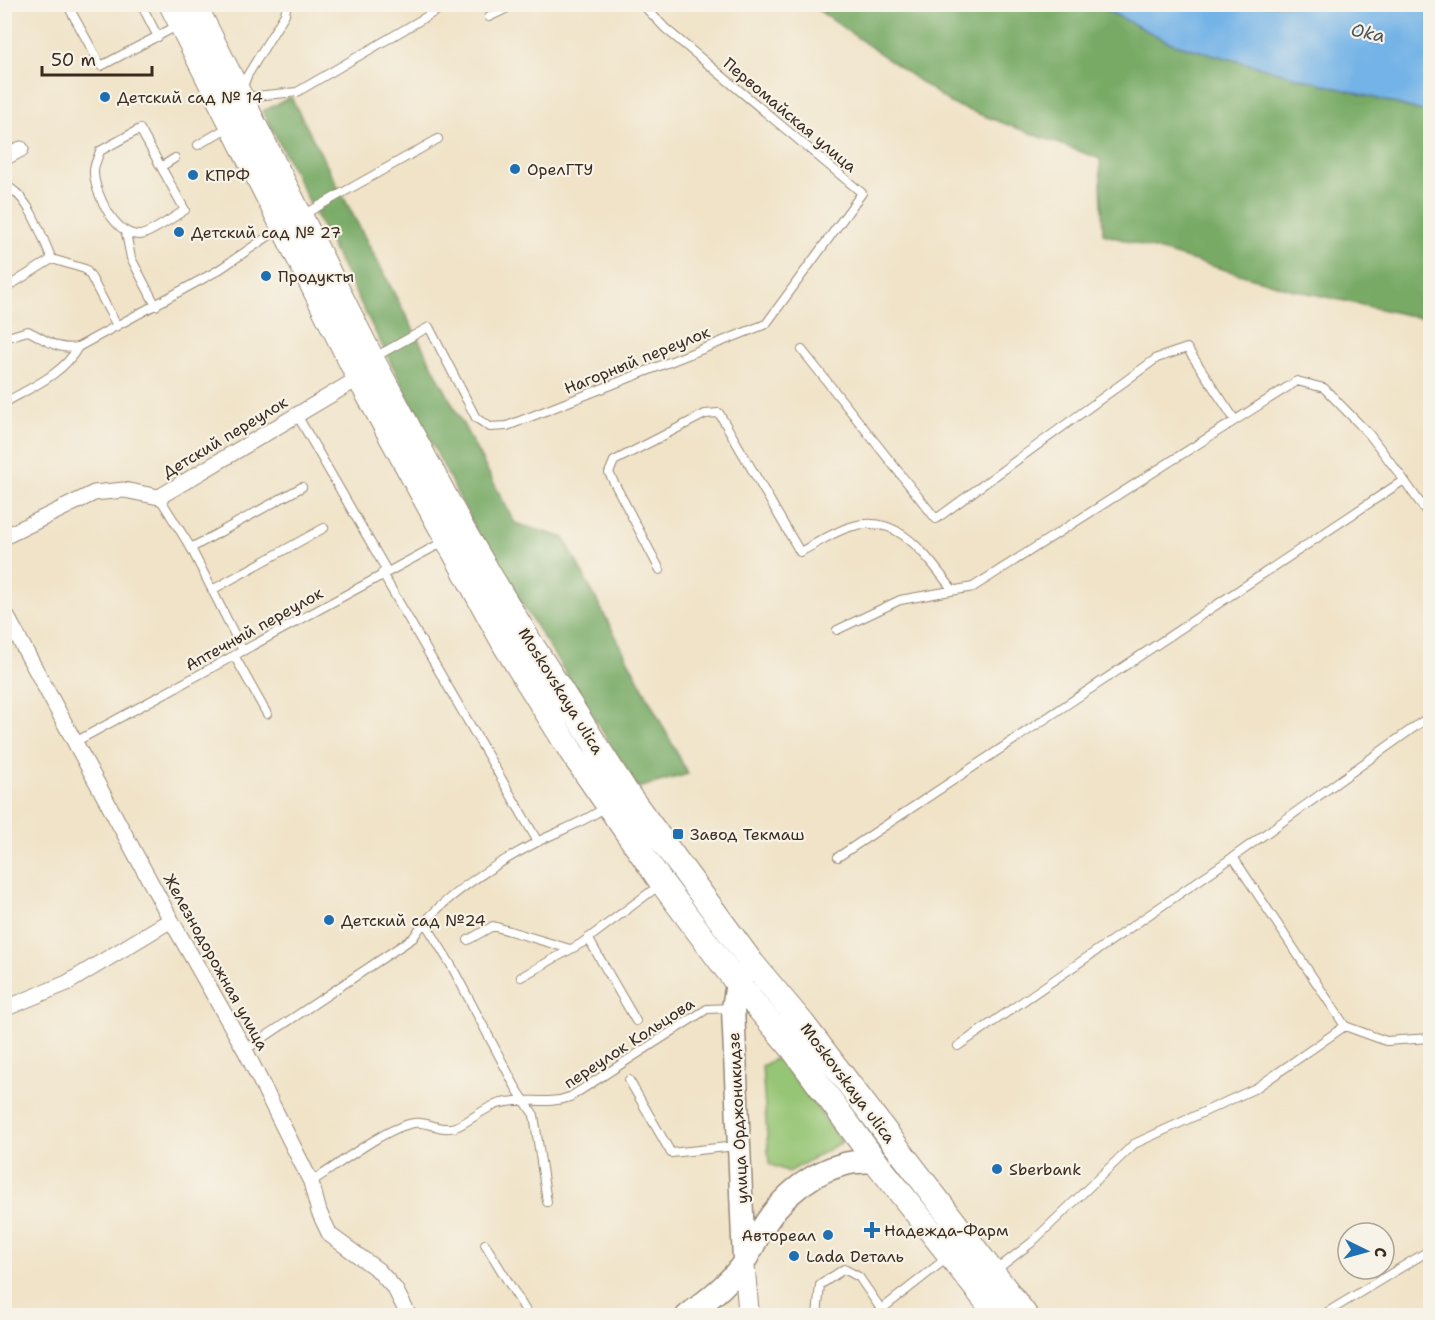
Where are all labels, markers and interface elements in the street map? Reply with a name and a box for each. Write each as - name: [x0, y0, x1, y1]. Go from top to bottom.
- water label: Oka: [1349, 18, 1387, 48]
- scale bar: [42, 39, 152, 77]
- text: 50 m: [51, 48, 96, 72]
- street label: Первомайская улица: [719, 53, 861, 177]
- place label: Детский сад № 14: [117, 87, 263, 108]
- marker: Детский сад № 14: [98, 90, 112, 104]
- place label: ОрелГТУ: [527, 159, 593, 180]
- marker: ОрелГТУ: [508, 162, 522, 176]
- place label: КПРФ: [205, 165, 250, 186]
- marker: КПРФ: [186, 168, 200, 182]
- place label: Детский сад № 27: [191, 222, 341, 243]
- marker: Детский сад № 27: [172, 225, 186, 239]
- place label: Продукты: [278, 266, 354, 287]
- marker: Продукты: [259, 269, 273, 283]
- street label: Нагорный переулок: [561, 321, 714, 399]
- street label: Детский переулок: [159, 391, 292, 483]
- street label: Аптечный переулок: [181, 582, 327, 676]
- street label: Moskovskaya ulica: [514, 624, 608, 758]
- place label: Завод Текмаш: [690, 824, 805, 845]
- marker: Завод Текмаш: [671, 827, 685, 841]
- street label: Железнодорожная улица: [159, 870, 273, 1054]
- place label: Детский сад №24: [341, 910, 486, 931]
- marker: Детский сад №24: [322, 913, 336, 927]
- street label: переулок Кольцова: [560, 993, 698, 1093]
- street label: Moskovskaya ulica: [796, 1019, 900, 1147]
- street label: улица Орджоникидзе: [723, 1032, 753, 1204]
- place label: Sberbank: [1009, 1159, 1081, 1180]
- marker: Sberbank: [990, 1162, 1004, 1176]
- place label: Надежда-Фарм: [884, 1220, 1009, 1241]
- north arrow: [1336, 1221, 1396, 1281]
- marker: Надежда-Фарм: [865, 1223, 879, 1237]
- place label: Автореал: [742, 1225, 816, 1246]
- marker: Автореал: [821, 1228, 835, 1242]
- place label: Lada Dеталь: [806, 1246, 904, 1267]
- text: С: [1370, 1246, 1391, 1258]
- marker: Lada Dеталь: [787, 1249, 801, 1263]

